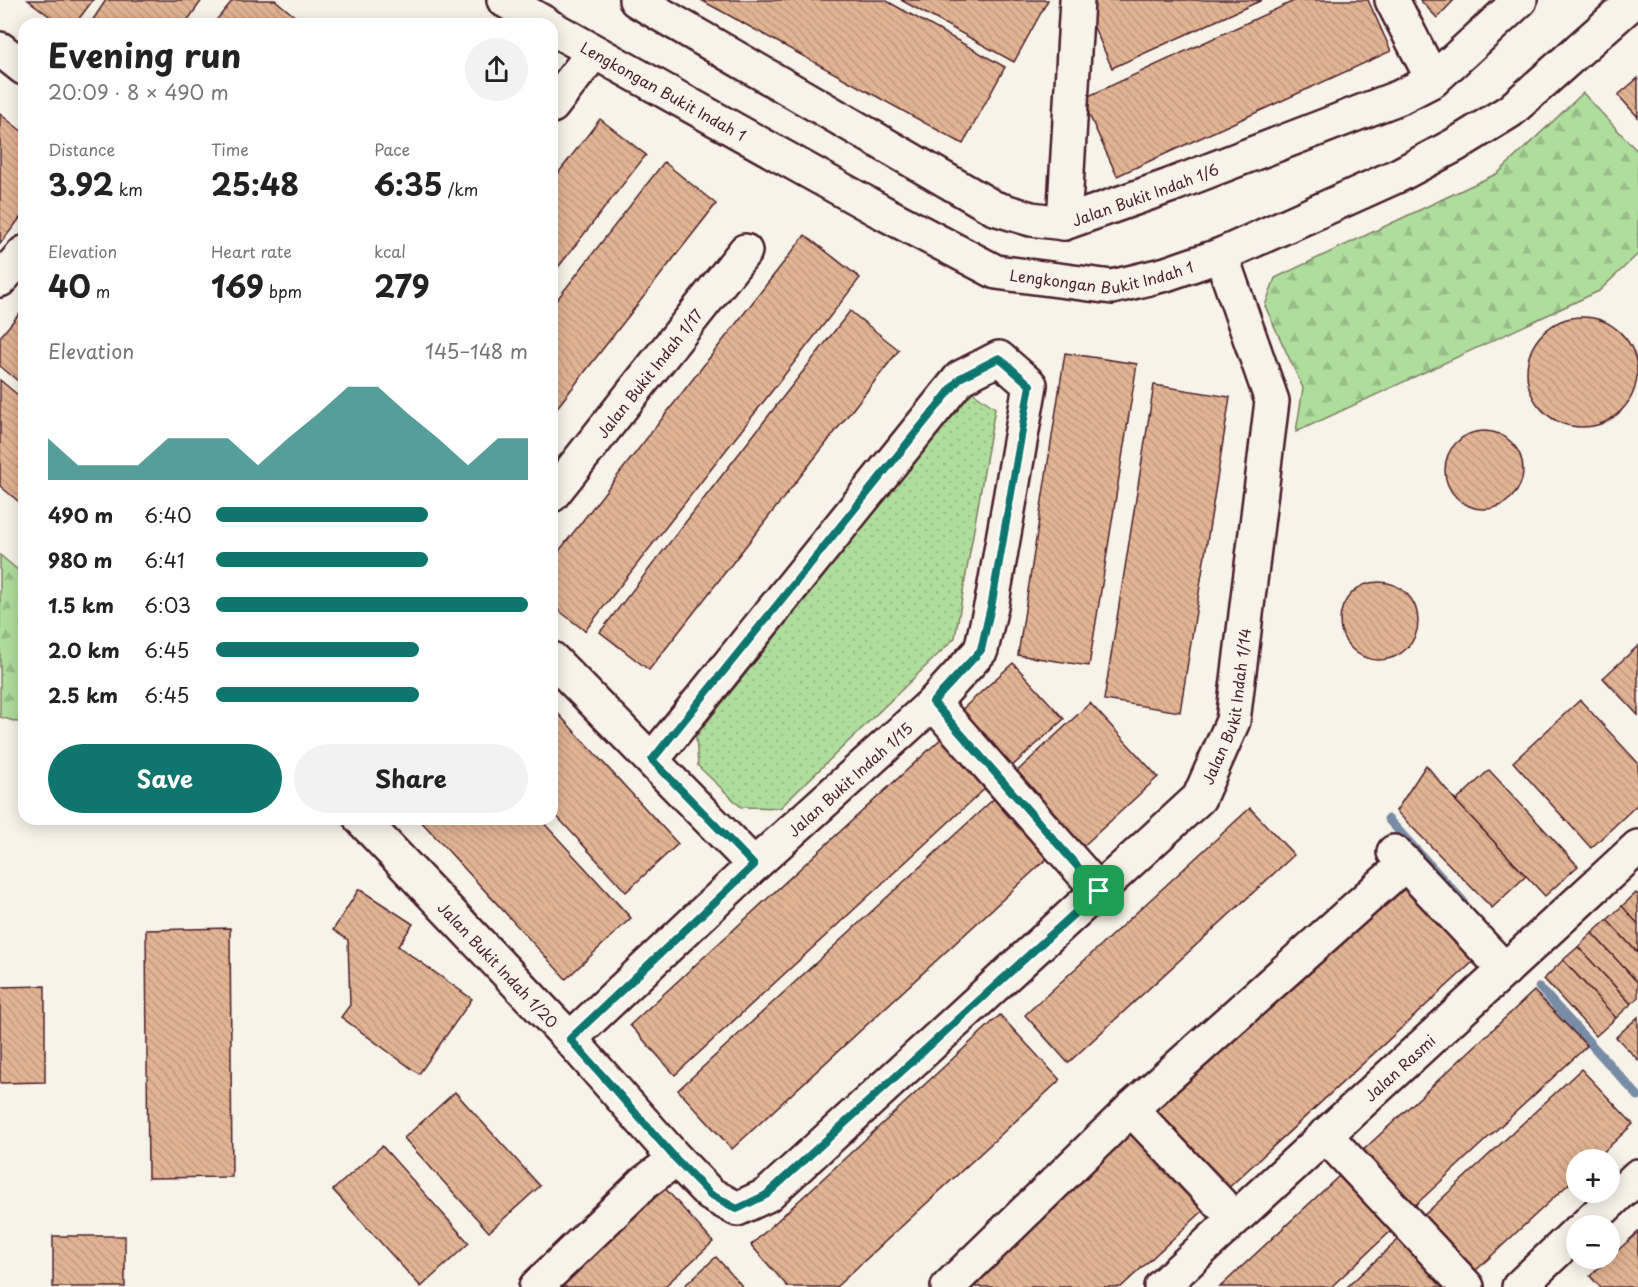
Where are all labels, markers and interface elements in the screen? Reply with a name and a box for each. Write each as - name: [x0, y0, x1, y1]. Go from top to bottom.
- text: Evening run: [48, 29, 241, 79]
- street label: Lengkongan Bukit Indah 1: [577, 35, 751, 146]
- button: share: [465, 38, 528, 101]
- text: 20:09 · 8 × 490 m: [48, 77, 229, 107]
- text: Distance: [48, 137, 115, 161]
- text: Time: [211, 137, 249, 161]
- text: Pace: [374, 137, 410, 161]
- street label: Jalan Bukit Indah 1/6: [1068, 157, 1222, 231]
- text: 3.92: [48, 161, 114, 206]
- text: 25:48: [211, 161, 299, 206]
- text: 6:35: [374, 161, 443, 206]
- text: km: [114, 177, 143, 201]
- text: /km: [443, 177, 478, 201]
- text: Elevation: [48, 239, 117, 263]
- text: Heart rate: [211, 239, 292, 263]
- text: kcal: [374, 239, 406, 263]
- street label: Lengkongan Bukit Indah 1: [1009, 254, 1196, 298]
- text: 40: [48, 263, 91, 308]
- text: 169: [211, 263, 264, 308]
- text: 279: [374, 263, 430, 308]
- text: m: [91, 279, 110, 303]
- text: bpm: [264, 279, 302, 303]
- street label: Jalan Bukit Indah 1/17: [590, 303, 707, 442]
- text: Elevation: [48, 336, 134, 366]
- text: 145–148 m: [425, 336, 528, 366]
- text: 490 m: [48, 500, 113, 530]
- text: 6:40: [144, 500, 192, 530]
- text: 980 m: [48, 545, 112, 575]
- text: 6:41: [144, 545, 185, 575]
- text: 1.5 km: [48, 590, 114, 620]
- text: 6:03: [144, 590, 191, 620]
- street label: Jalan Bukit Indah 1/14: [1195, 627, 1256, 788]
- text: 2.0 km: [48, 635, 120, 665]
- text: 6:45: [144, 635, 189, 665]
- text: 2.5 km: [48, 680, 118, 710]
- text: 6:45: [144, 680, 189, 710]
- street label: Jalan Bukit Indah 1/15: [782, 716, 917, 841]
- button: Save: [48, 744, 282, 813]
- button: Share: [294, 744, 528, 813]
- pin: [1073, 865, 1124, 916]
- icon: arrive: [1082, 874, 1115, 907]
- street label: Jalan Bukit Indah 1/20: [433, 896, 564, 1032]
- street label: Jalan Rasmi: [1358, 1029, 1440, 1106]
- map controls: [1566, 1149, 1620, 1269]
- button: +: [1566, 1149, 1620, 1203]
- button: −: [1566, 1215, 1620, 1269]

